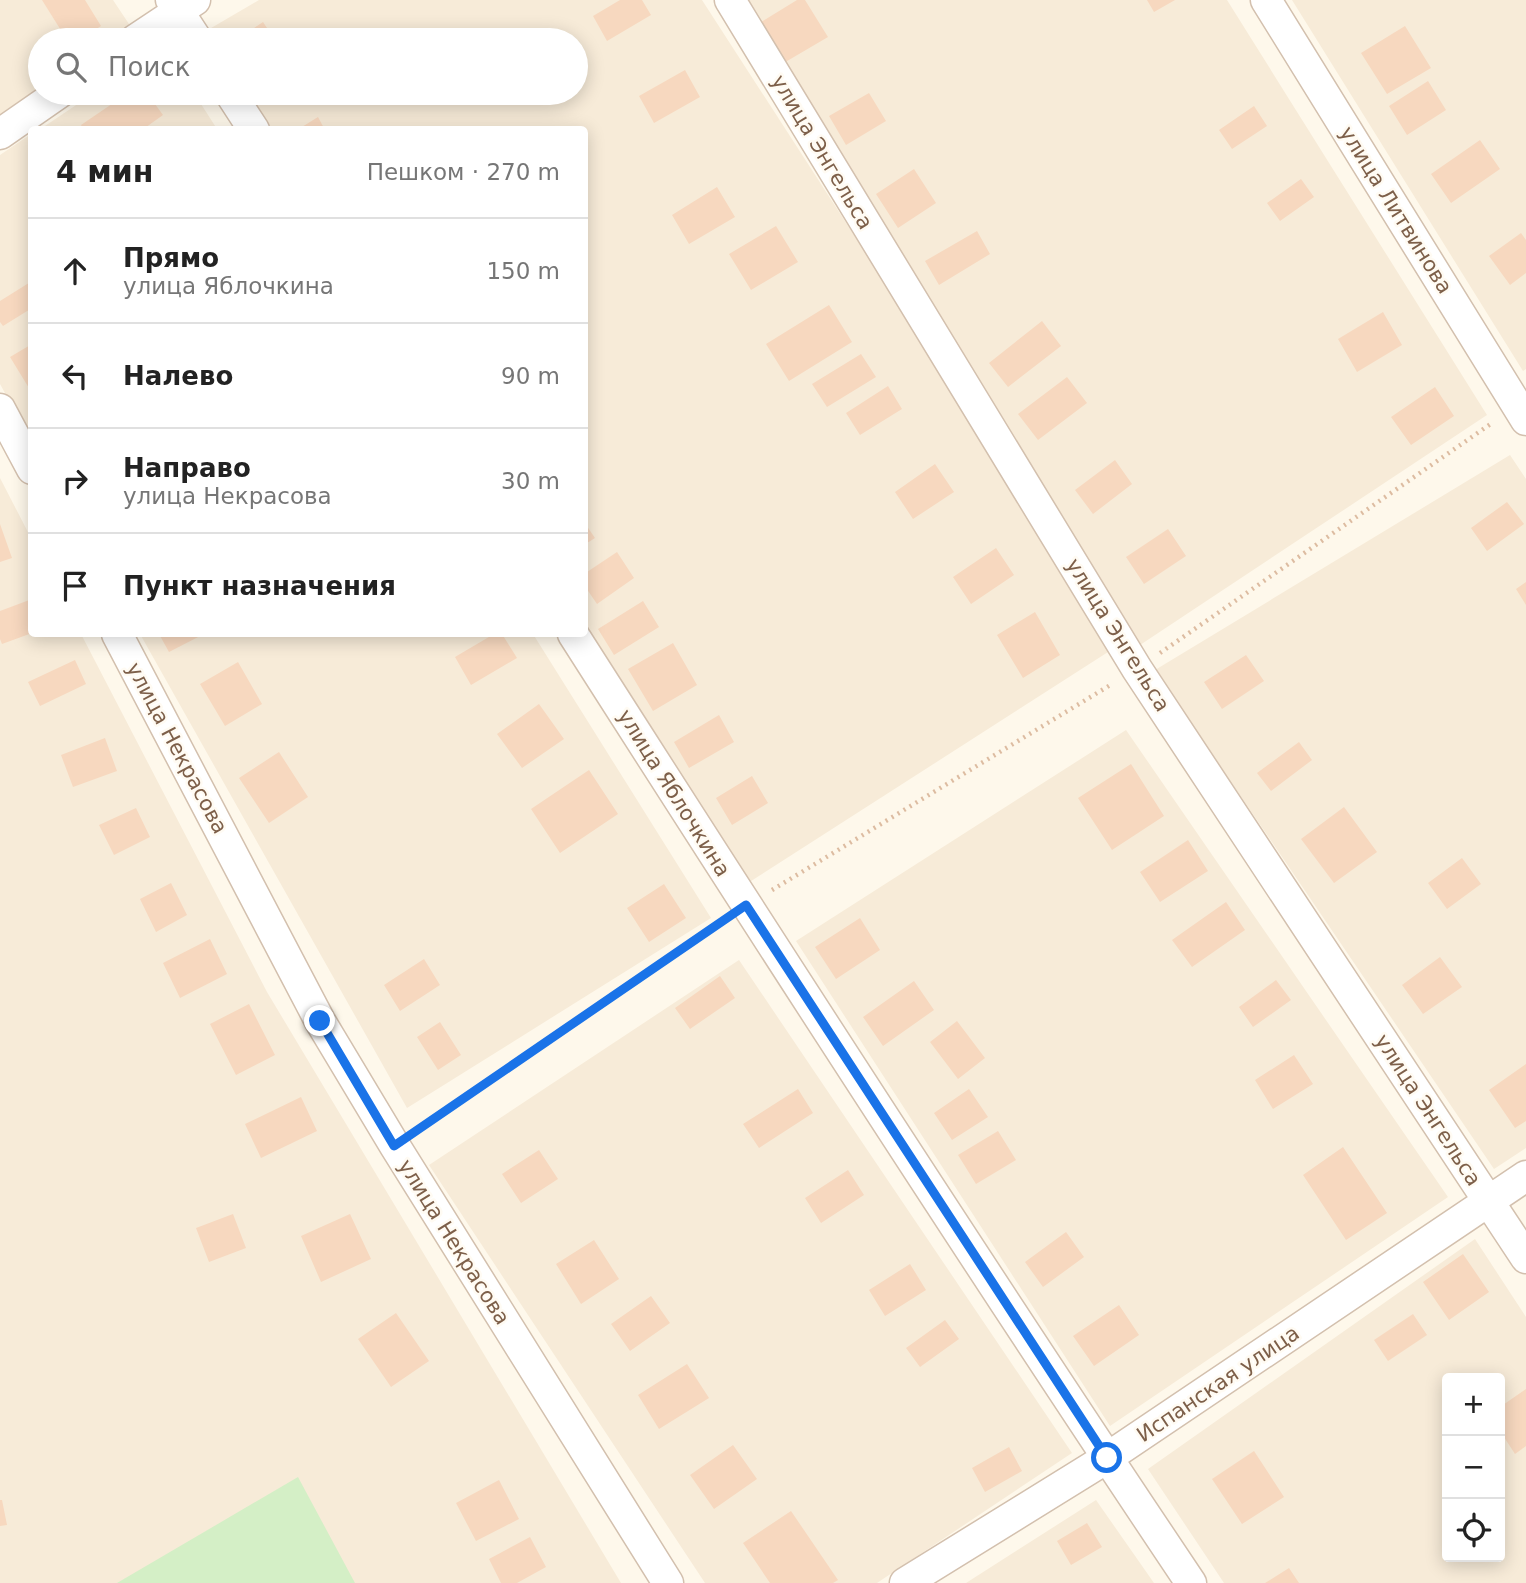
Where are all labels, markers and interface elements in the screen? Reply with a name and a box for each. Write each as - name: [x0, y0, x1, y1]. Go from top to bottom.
- search box: [28, 28, 588, 105]
- icon: search: [52, 48, 90, 86]
- text: Поиск: [108, 52, 190, 82]
- street label: улица Энгельса: [766, 70, 878, 234]
- street label: улица Литвинова: [1335, 122, 1457, 298]
- text: 4 мин: [56, 154, 154, 189]
- text: Пешком · 270 m: [367, 159, 560, 185]
- text: Прямо: [123, 243, 219, 273]
- icon: ahead: [56, 252, 94, 290]
- text: 150 m: [486, 258, 560, 284]
- text: улица Яблочкина: [123, 273, 334, 299]
- icon: left: [56, 357, 94, 395]
- text: Налево: [123, 361, 233, 391]
- text: 90 m: [501, 363, 560, 389]
- text: Направо: [123, 453, 251, 483]
- icon: right: [56, 462, 94, 500]
- text: 30 m: [501, 468, 560, 494]
- text: улица Некрасова: [123, 483, 332, 509]
- street label: улица Энгельса: [1061, 554, 1175, 716]
- icon: arrive: [56, 567, 94, 605]
- text: Пункт назначения: [123, 571, 396, 601]
- street label: улица Некрасова: [122, 658, 232, 838]
- street label: улица Яблочкина: [613, 705, 735, 881]
- route end: [304, 1005, 335, 1036]
- street label: улица Энгельса: [1370, 1030, 1486, 1190]
- street label: улица Некрасова: [393, 1155, 515, 1329]
- street label: Испанская улица: [1132, 1321, 1304, 1447]
- map controls: [1442, 1373, 1505, 1562]
- button: +: [1442, 1373, 1505, 1436]
- button: −: [1442, 1436, 1505, 1499]
- route start: [1091, 1442, 1122, 1473]
- button: locate: [1442, 1499, 1505, 1562]

